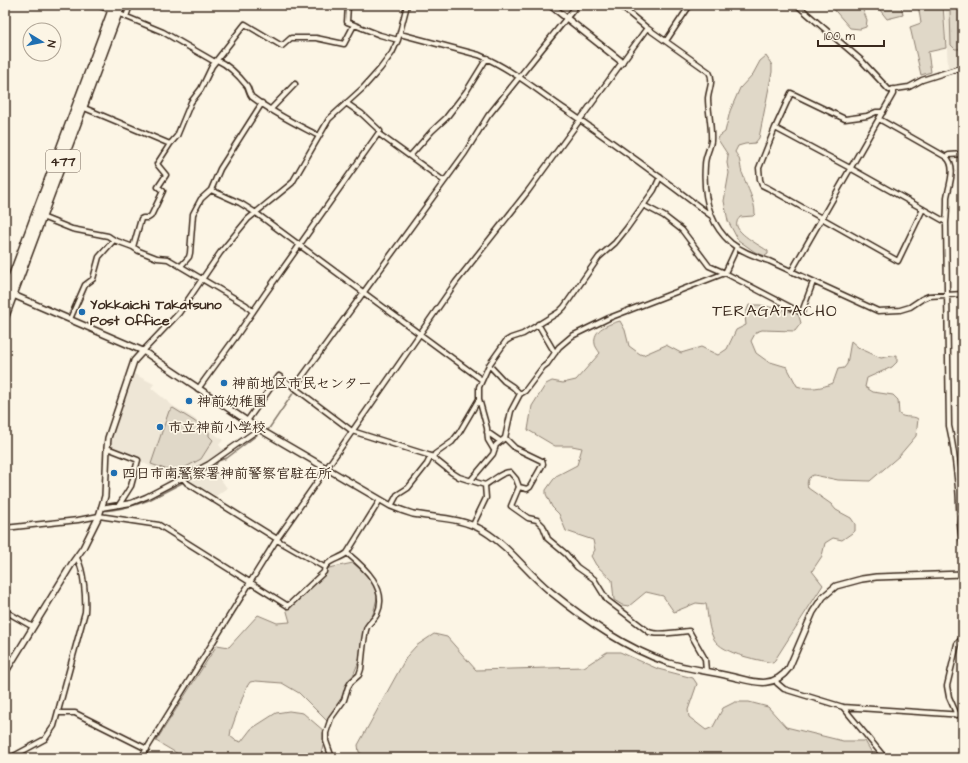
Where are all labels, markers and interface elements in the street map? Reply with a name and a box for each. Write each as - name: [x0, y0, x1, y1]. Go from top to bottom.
- north arrow: [22, 22, 62, 62]
- scale bar: [818, 22, 884, 48]
- text: 100 m: [824, 28, 855, 45]
- text: N: [43, 39, 59, 48]
- road number: 477: [46, 150, 80, 172]
- place label: Yokkaichi Takatsuno Post Office: [90, 295, 222, 331]
- district label: TERAGATACHO: [712, 300, 838, 322]
- marker: Yokkaichi Takatsuno Post Office: [77, 307, 87, 317]
- place label: 神前地区市民センター: [232, 374, 372, 394]
- marker: 神前地区市民センター: [219, 378, 229, 388]
- place label: 神前幼稚園: [197, 392, 267, 412]
- marker: 神前幼稚園: [184, 396, 194, 406]
- place label: 市立神前小学校: [168, 418, 266, 438]
- marker: 市立神前小学校: [155, 422, 165, 432]
- place label: 四日市南警察署神前警察官駐在所: [122, 464, 332, 484]
- marker: 四日市南警察署神前警察官駐在所: [109, 468, 119, 478]

